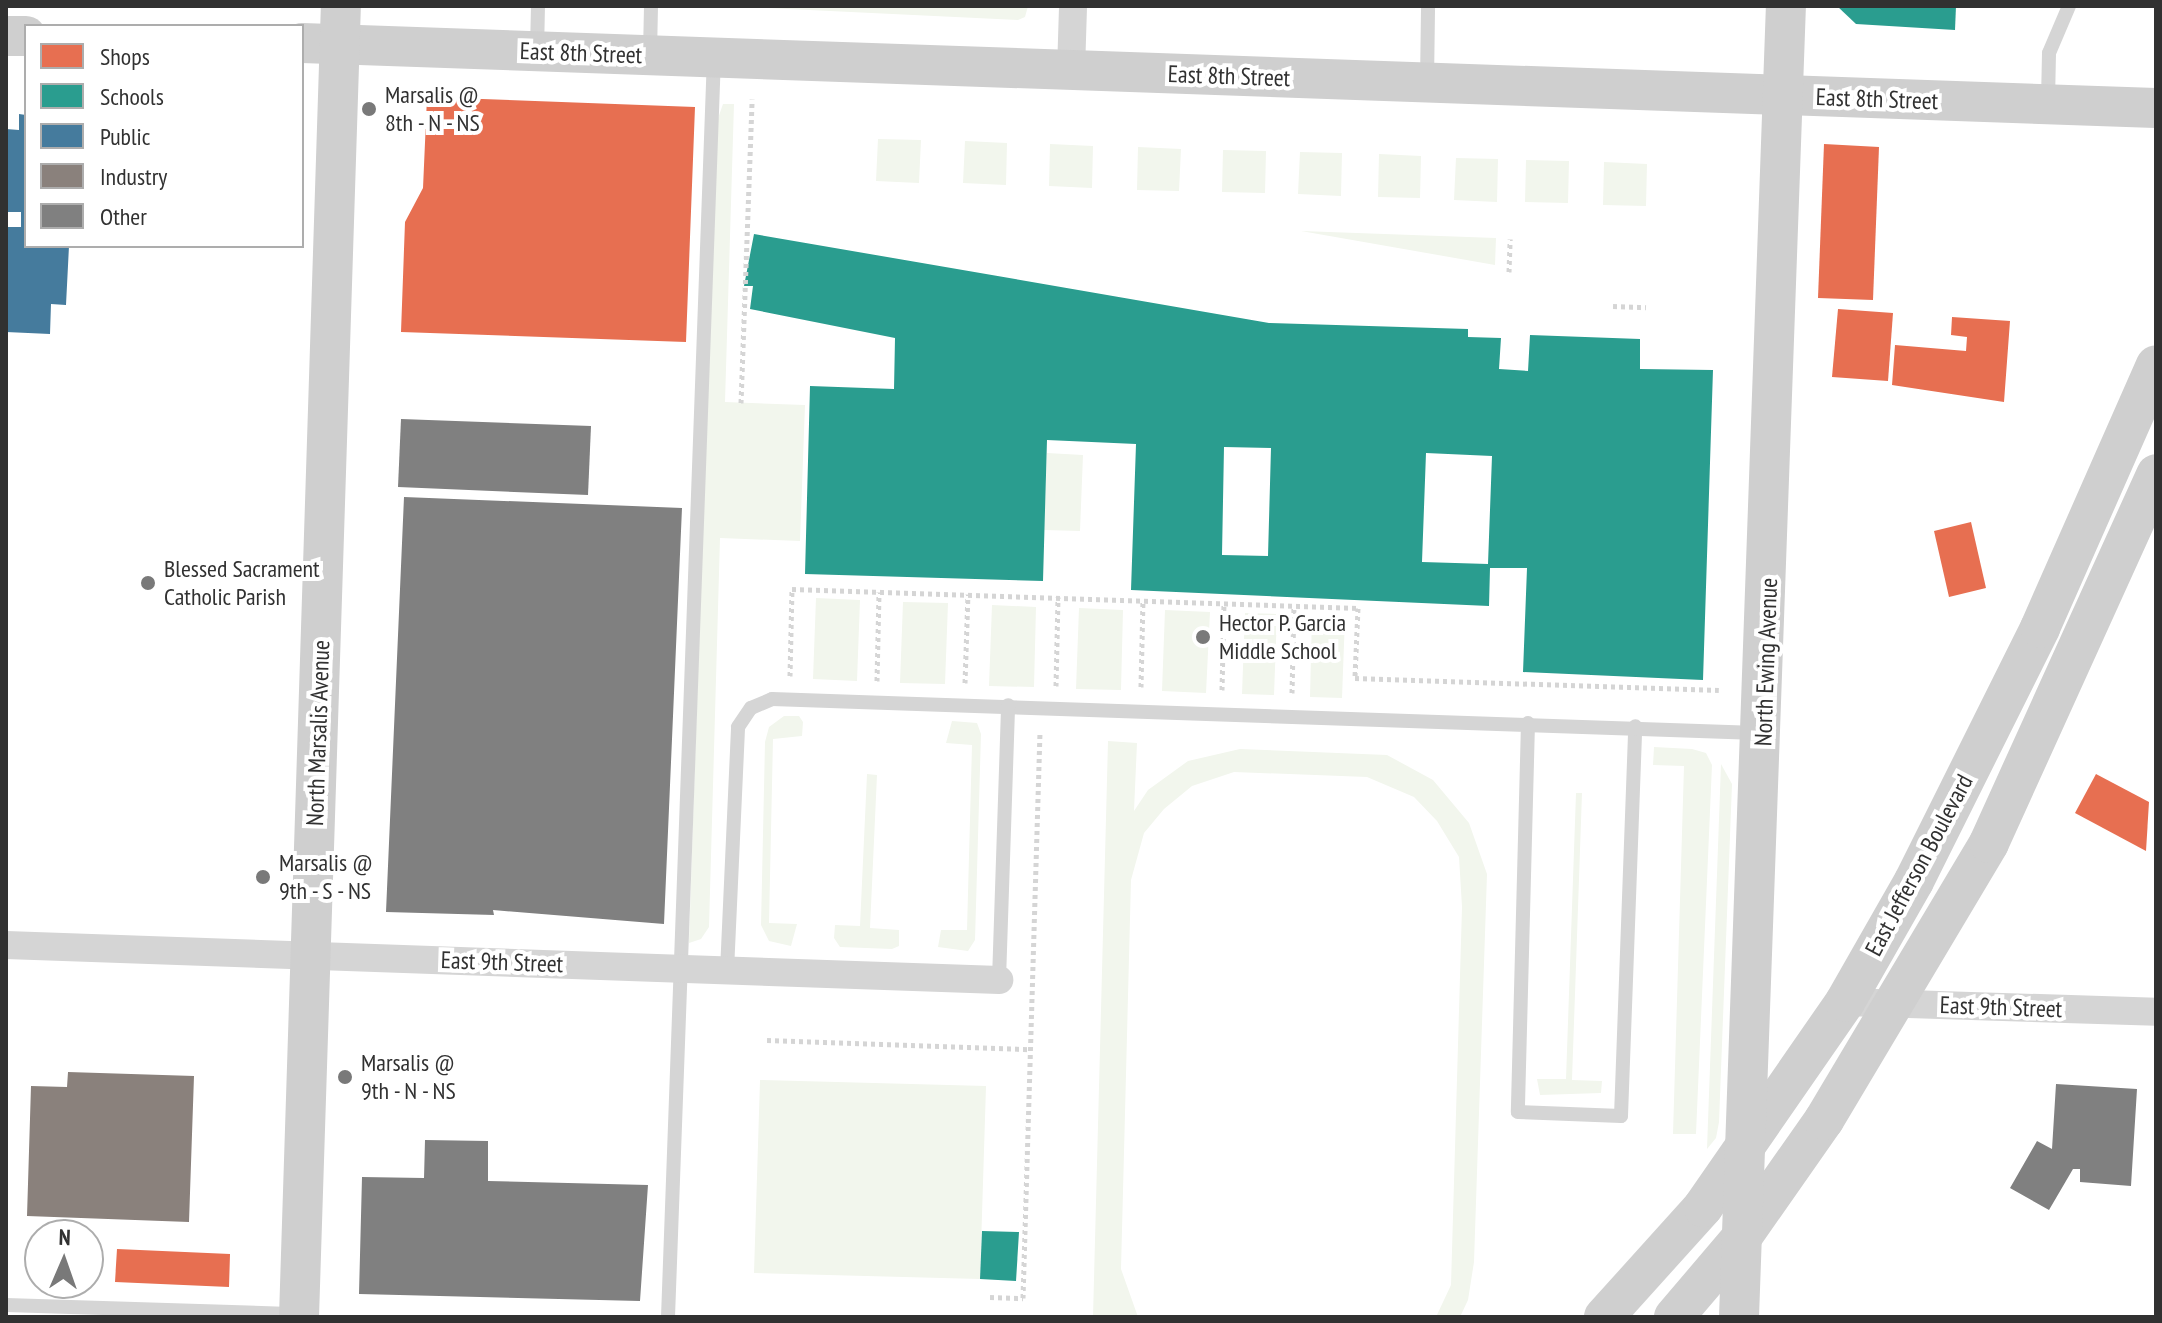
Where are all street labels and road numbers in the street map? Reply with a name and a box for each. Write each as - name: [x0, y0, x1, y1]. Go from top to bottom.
- street label: East 8th Street: [519, 36, 643, 70]
- street label: East 8th Street: [1167, 59, 1291, 93]
- street label: East 8th Street: [1815, 82, 1939, 116]
- street label: North Ewing Avenue: [1749, 577, 1783, 747]
- street label: North Marsalis Avenue: [300, 639, 336, 827]
- street label: East Jefferson Boulevard: [1859, 769, 1979, 961]
- street label: East 9th Street: [440, 945, 564, 979]
- street label: East 9th Street: [1939, 990, 2063, 1024]

